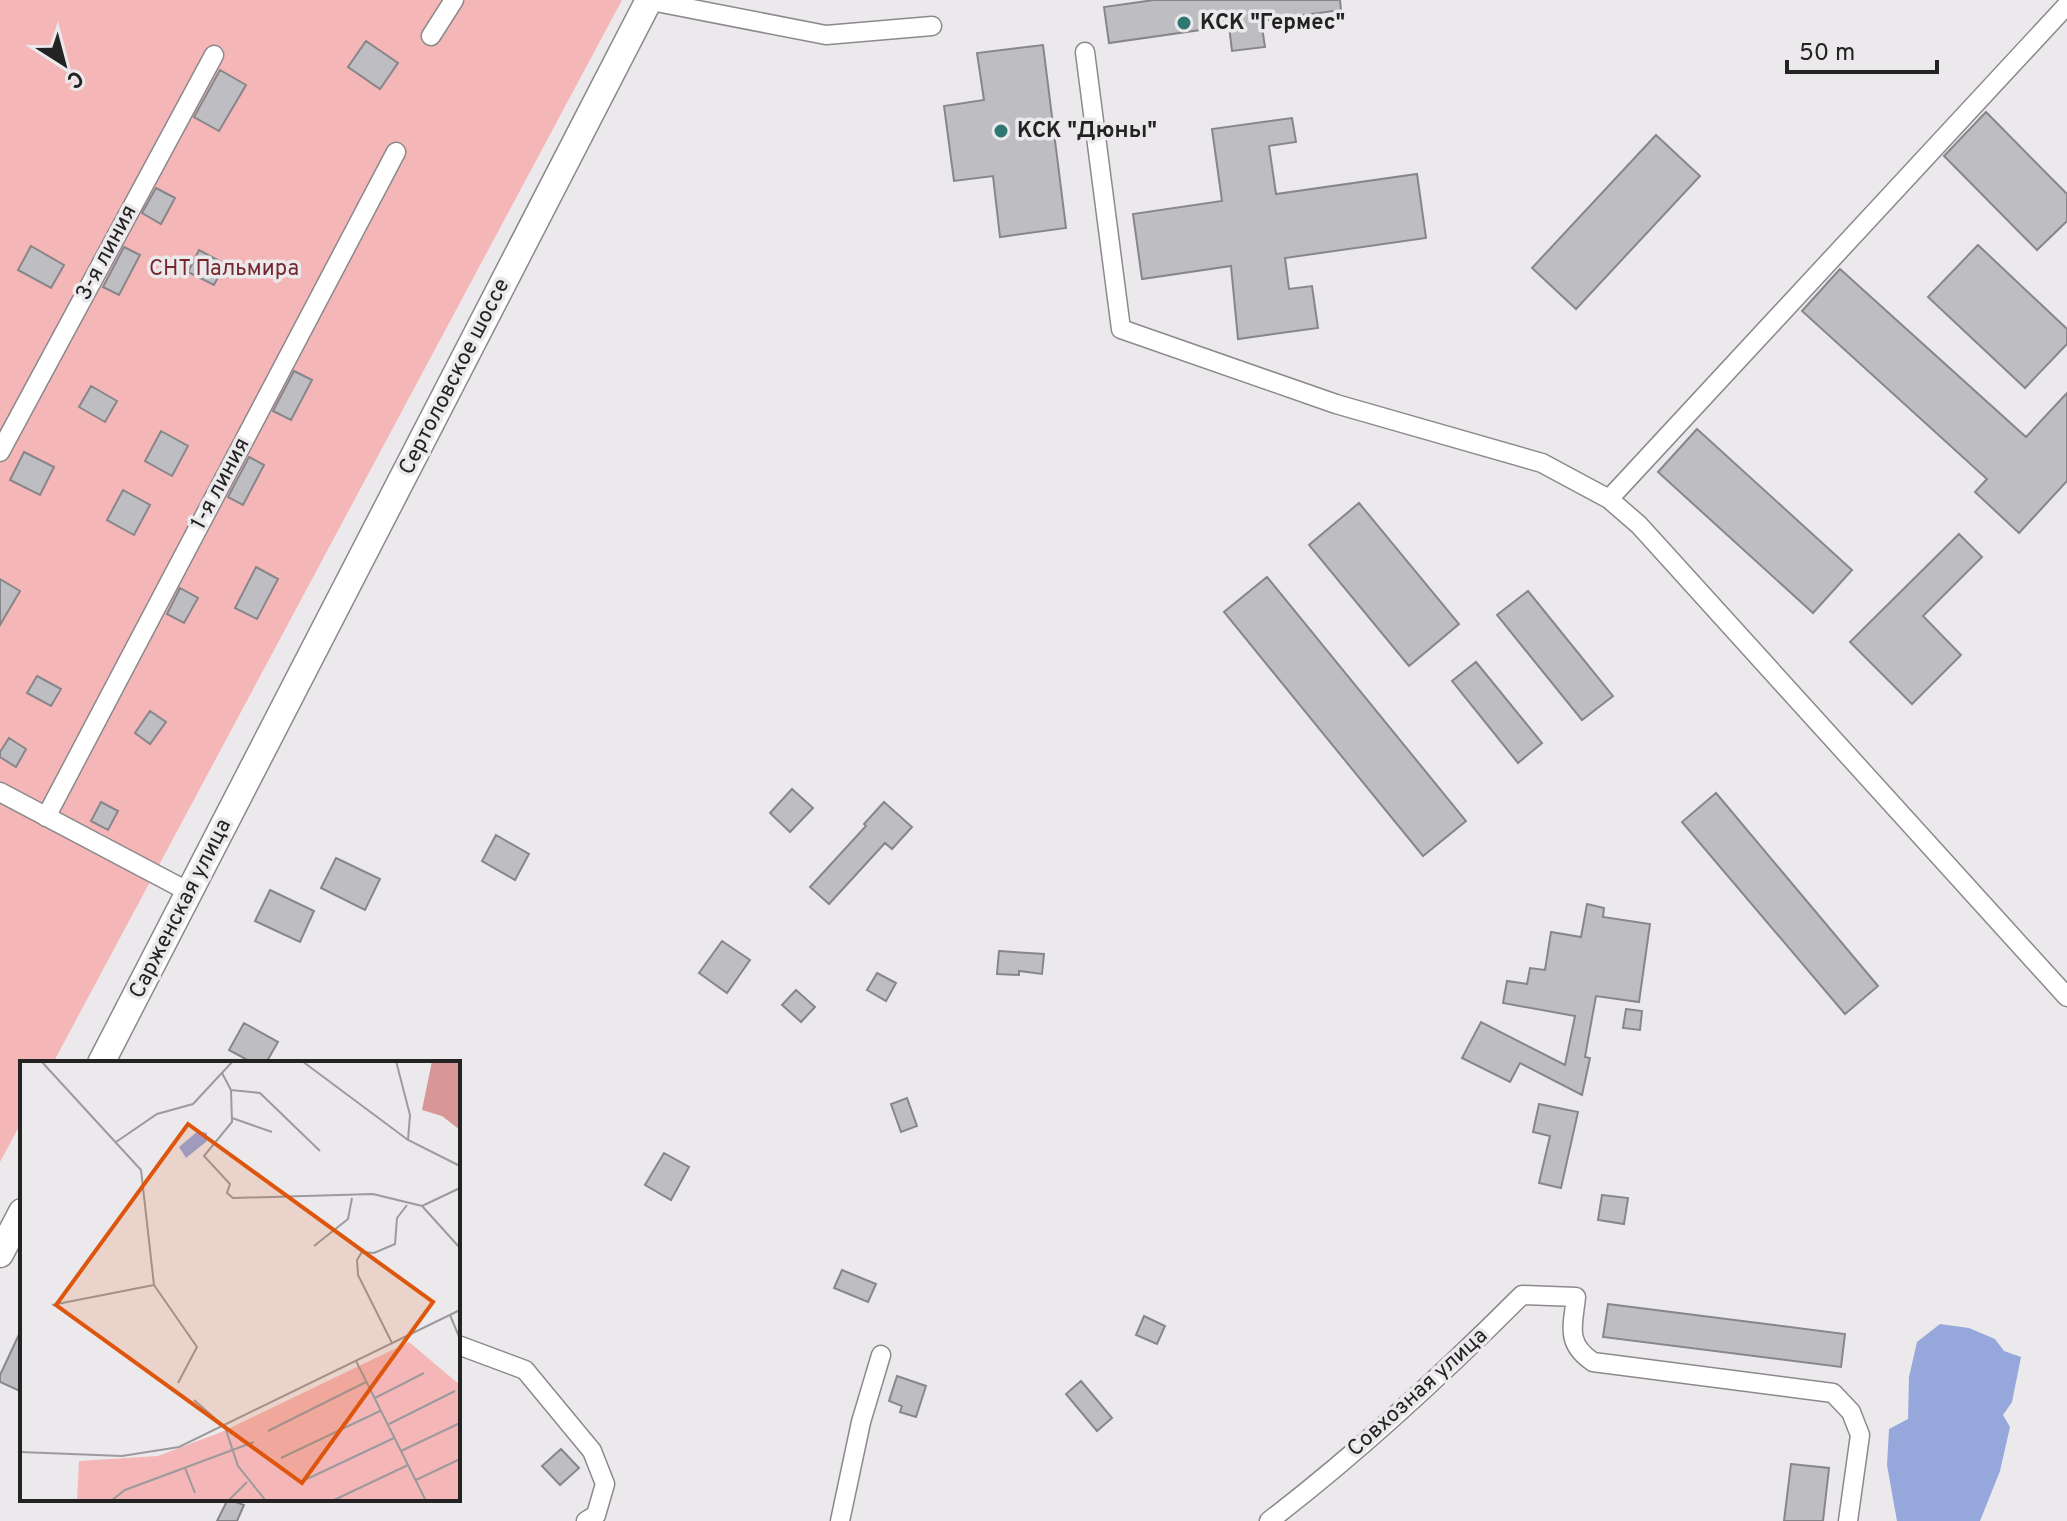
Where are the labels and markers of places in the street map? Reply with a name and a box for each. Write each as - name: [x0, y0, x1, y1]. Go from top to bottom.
- place label: КСК "Гермес": [1200, 10, 1345, 37]
- marker: КСК "Гермес": [1175, 14, 1193, 32]
- place label: КСК "Дюны": [1017, 118, 1157, 145]
- marker: КСК "Дюны": [992, 122, 1010, 140]

